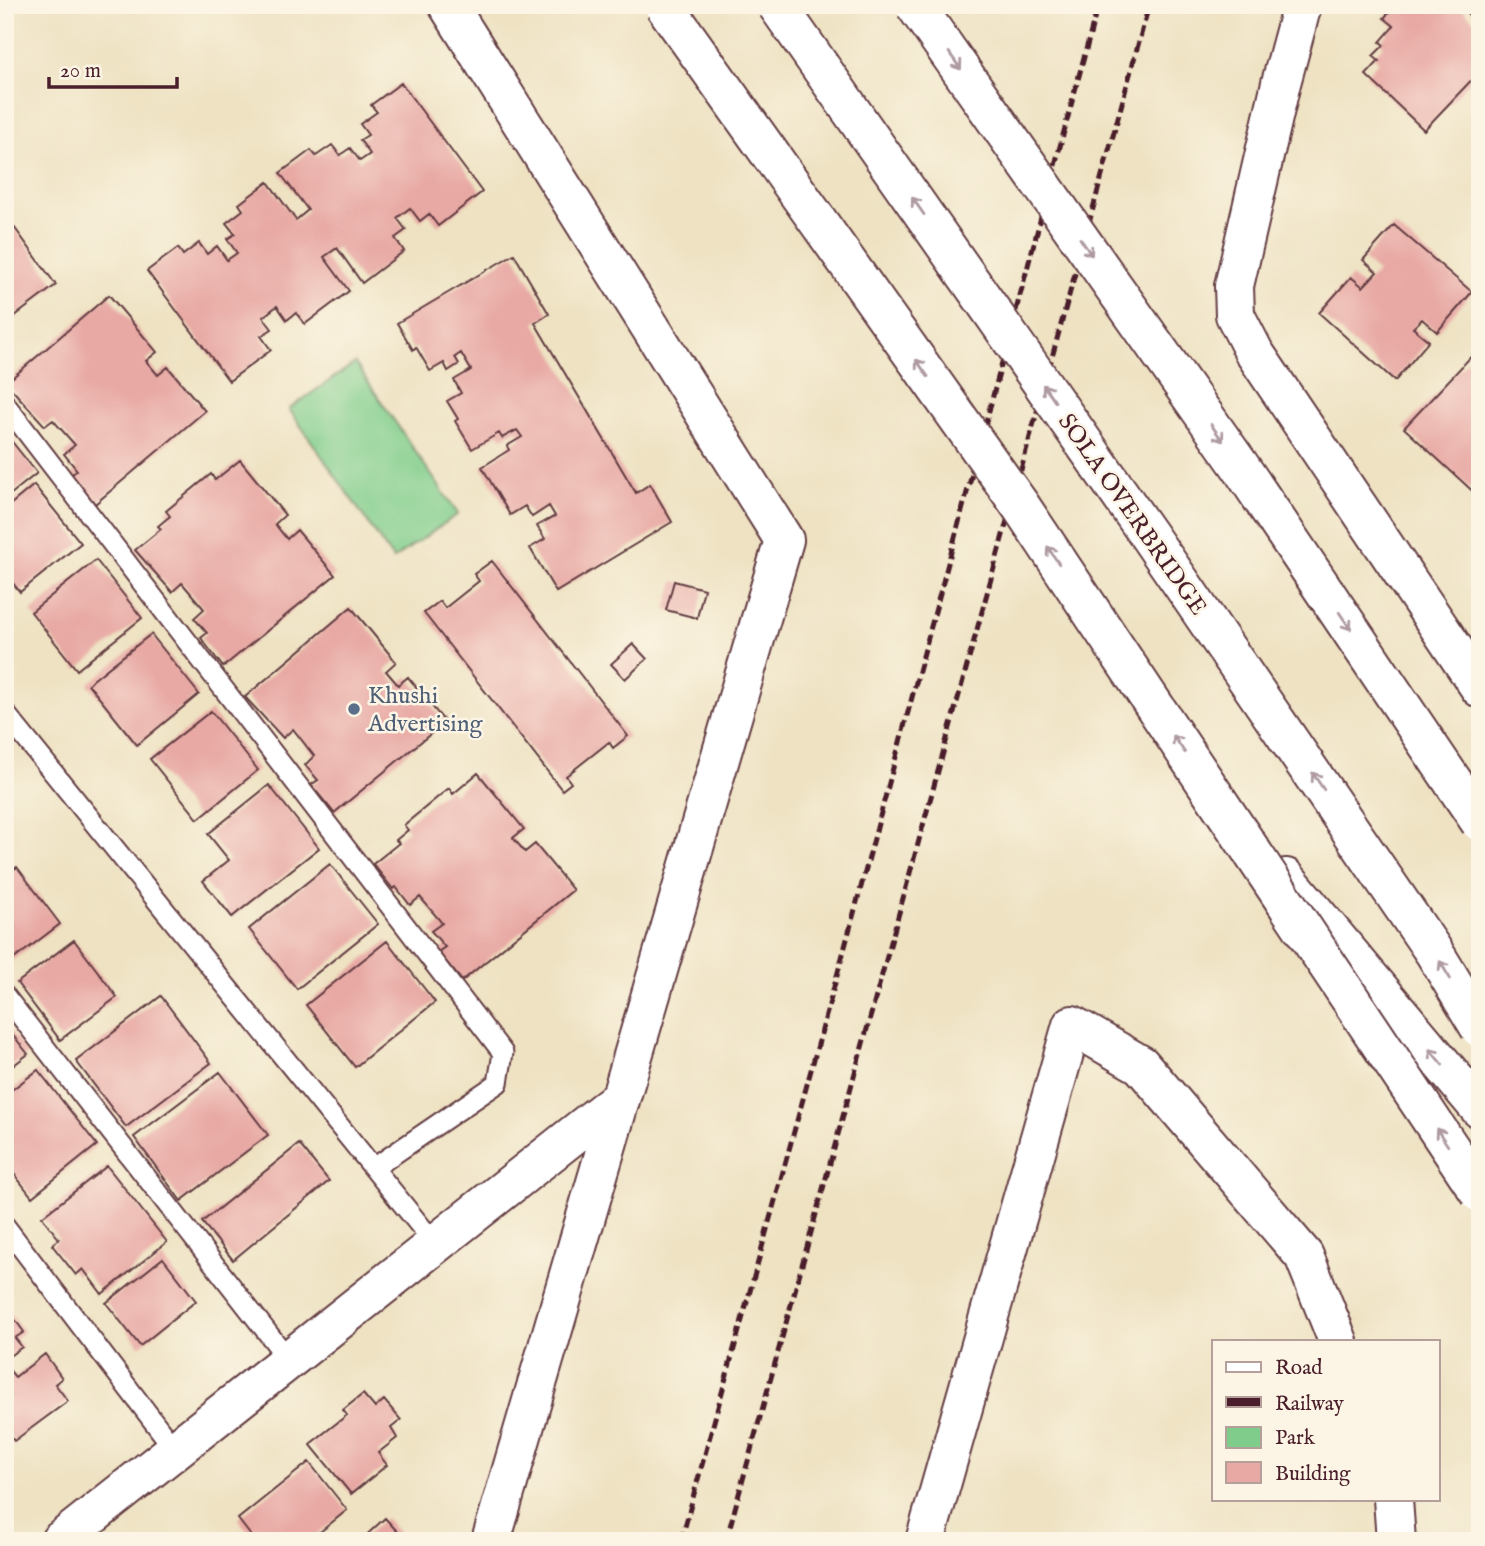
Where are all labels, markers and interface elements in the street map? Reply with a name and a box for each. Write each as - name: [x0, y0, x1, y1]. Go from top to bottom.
- scale bar: [49, 46, 177, 90]
- one-way arrow: [948, 51, 962, 70]
- text: 20 m: [60, 58, 101, 85]
- one-way arrow: [911, 197, 925, 216]
- one-way arrow: [1079, 237, 1093, 256]
- one-way arrow: [915, 359, 930, 378]
- one-way arrow: [1042, 384, 1056, 403]
- street label: SOLA OVERBRIDGE: [1050, 408, 1213, 622]
- one-way arrow: [1210, 423, 1224, 442]
- one-way arrow: [1046, 546, 1060, 565]
- one-way arrow: [1337, 611, 1352, 630]
- place label: Khushi Advertising: [367, 681, 484, 740]
- marker: Khushi Advertising: [346, 701, 362, 717]
- one-way arrow: [1172, 735, 1186, 754]
- one-way arrow: [1311, 772, 1325, 791]
- one-way arrow: [1438, 960, 1452, 980]
- one-way arrow: [1428, 1048, 1444, 1066]
- one-way arrow: [1434, 1128, 1449, 1147]
- legend: [1212, 1340, 1440, 1500]
- text: Road: [1275, 1355, 1323, 1382]
- text: Railway: [1275, 1391, 1345, 1418]
- text: Park: [1275, 1425, 1316, 1452]
- text: Building: [1275, 1461, 1351, 1488]

